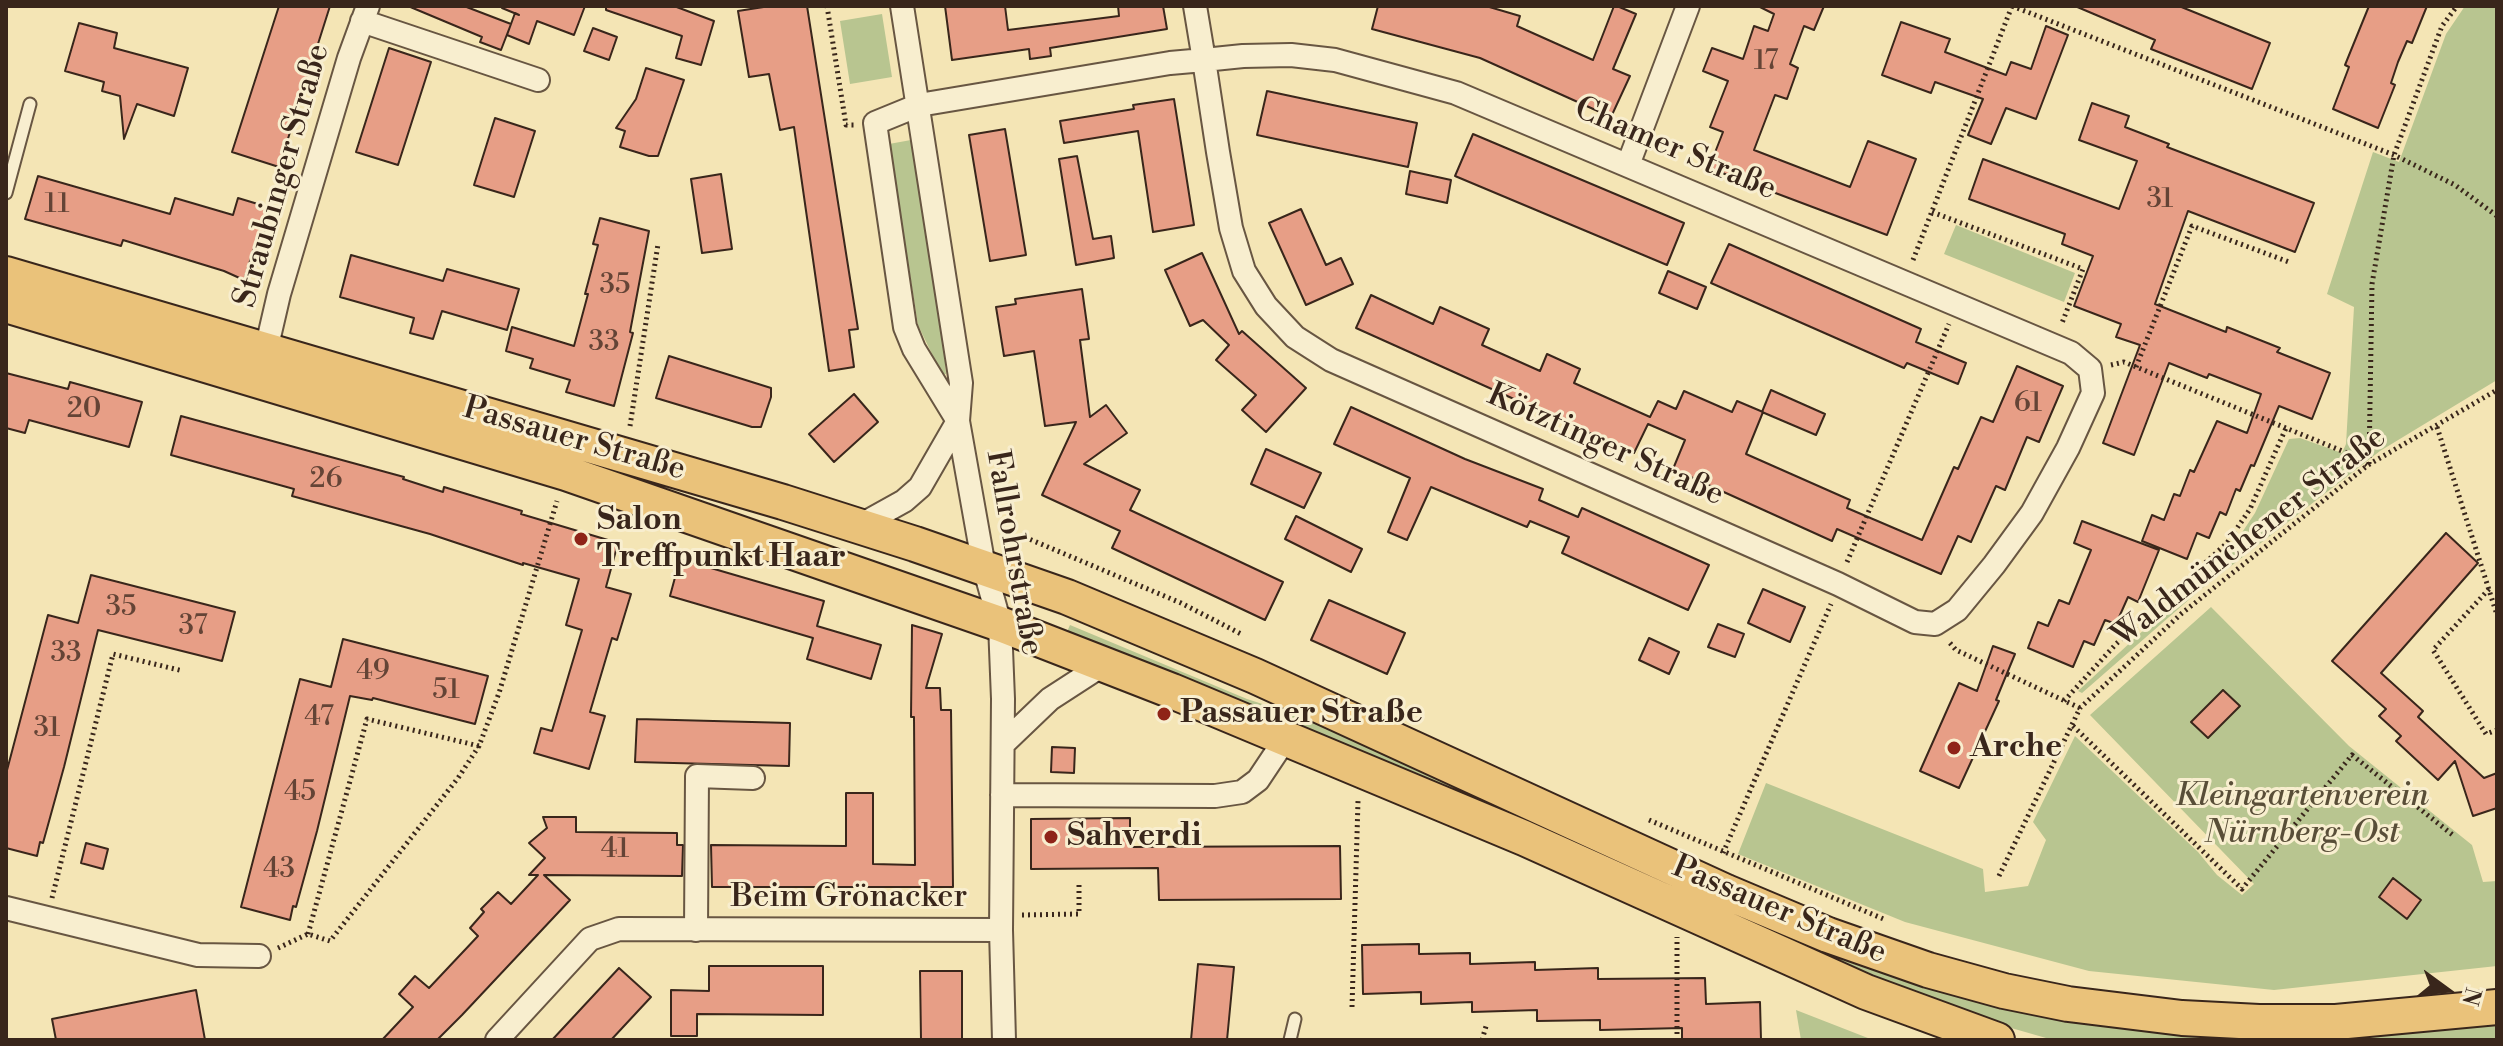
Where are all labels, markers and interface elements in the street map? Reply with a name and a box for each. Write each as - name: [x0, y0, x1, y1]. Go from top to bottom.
- street label: Straubinger Straße: [227, 40, 339, 312]
- house number: 17: [1754, 45, 1778, 79]
- street label: Chamer Straße: [1568, 90, 1782, 210]
- house number: 31: [2147, 183, 2173, 217]
- house number: 11: [44, 188, 70, 222]
- house number: 35: [600, 269, 630, 303]
- house number: 33: [589, 326, 619, 360]
- street label: Kötztinger Straße: [1481, 377, 1729, 515]
- house number: 61: [2014, 387, 2042, 421]
- street label: Passauer Straße: [459, 390, 689, 490]
- house number: 20: [67, 393, 101, 427]
- street label: Waldmünchener Straße: [2106, 419, 2394, 657]
- street label: Fallrohrstraße: [976, 447, 1050, 659]
- house number: 26: [310, 463, 342, 497]
- place label: Salon Treffpunkt Haar: [597, 502, 846, 577]
- marker: Salon Treffpunkt Haar: [572, 530, 590, 548]
- house number: 35: [106, 591, 136, 625]
- house number: 37: [178, 610, 208, 644]
- house number: 33: [51, 637, 81, 671]
- house number: 49: [356, 655, 390, 689]
- house number: 51: [432, 674, 460, 708]
- place label: Passauer Straße: [1180, 695, 1423, 733]
- house number: 47: [304, 701, 334, 735]
- marker: Passauer Straße: [1155, 705, 1173, 723]
- house number: 31: [34, 712, 60, 746]
- place label: Arche: [1970, 729, 2062, 767]
- marker: Arche: [1945, 739, 1963, 757]
- house number: 45: [284, 776, 316, 810]
- park label: Kleingartenverein Nürnberg-Ost: [2175, 778, 2429, 853]
- place label: Sahverdi: [1067, 818, 1202, 856]
- marker: Sahverdi: [1042, 828, 1060, 846]
- house number: 41: [601, 833, 629, 867]
- street label: Passauer Straße: [1666, 849, 1892, 973]
- house number: 43: [263, 853, 295, 887]
- street label: Beim Grönacker: [731, 879, 967, 917]
- north arrow: [2407, 950, 2487, 1030]
- text: N: [2455, 984, 2486, 1008]

